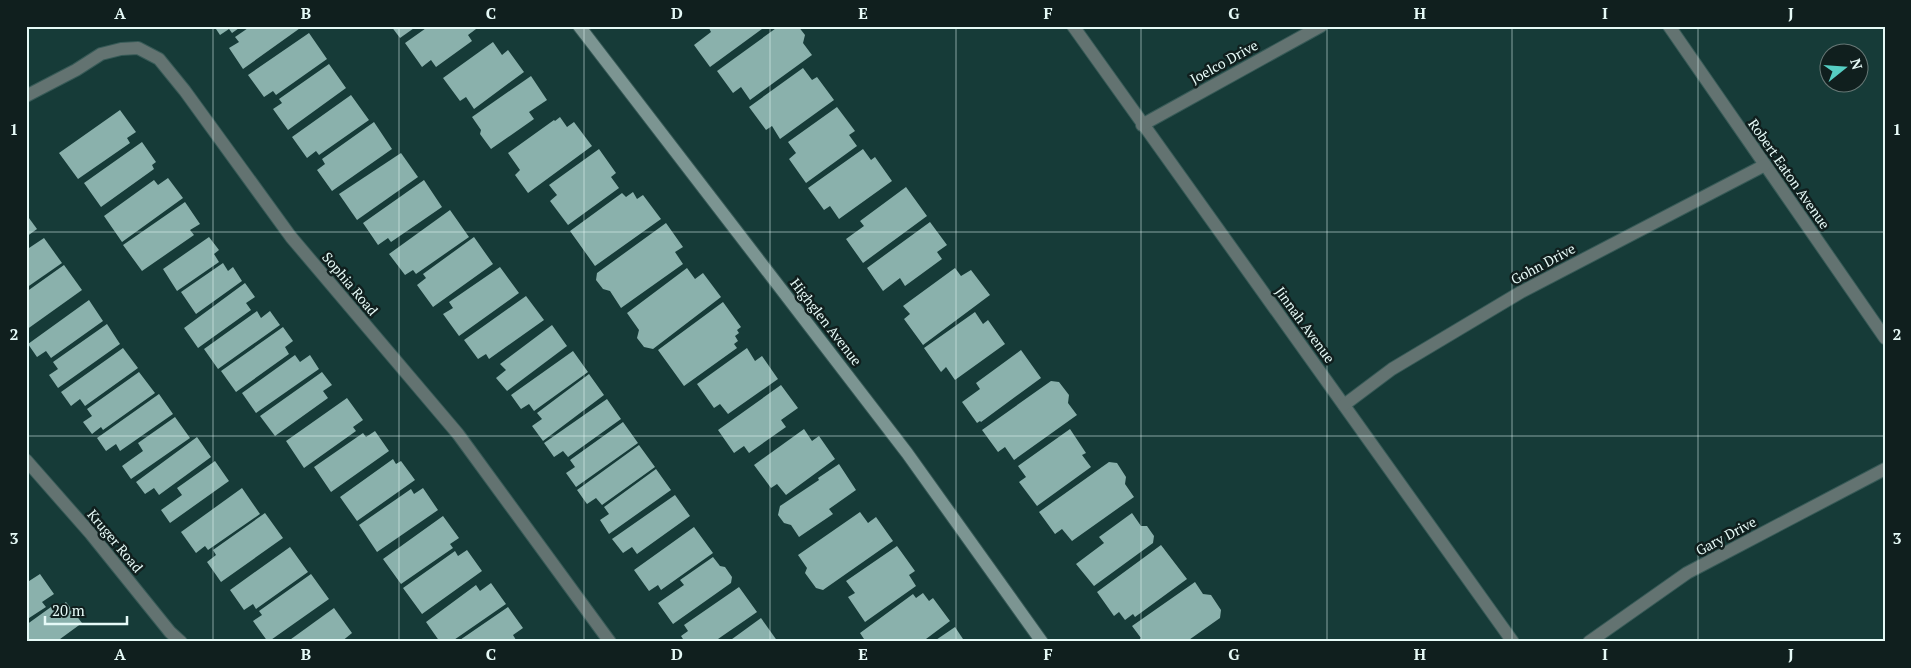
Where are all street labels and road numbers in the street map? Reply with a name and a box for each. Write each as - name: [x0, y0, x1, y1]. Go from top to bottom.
- street label: Joelco Drive: [1187, 35, 1261, 88]
- street label: Robert Eaton Avenue: [1744, 115, 1835, 233]
- street label: Gohn Drive: [1507, 239, 1578, 289]
- street label: Sophia Road: [318, 248, 383, 320]
- street label: Highglen Avenue: [786, 274, 866, 369]
- street label: Jinnah Avenue: [1271, 283, 1340, 367]
- street label: Kruger Road: [83, 505, 148, 576]
- street label: Gary Drive: [1692, 512, 1759, 559]

